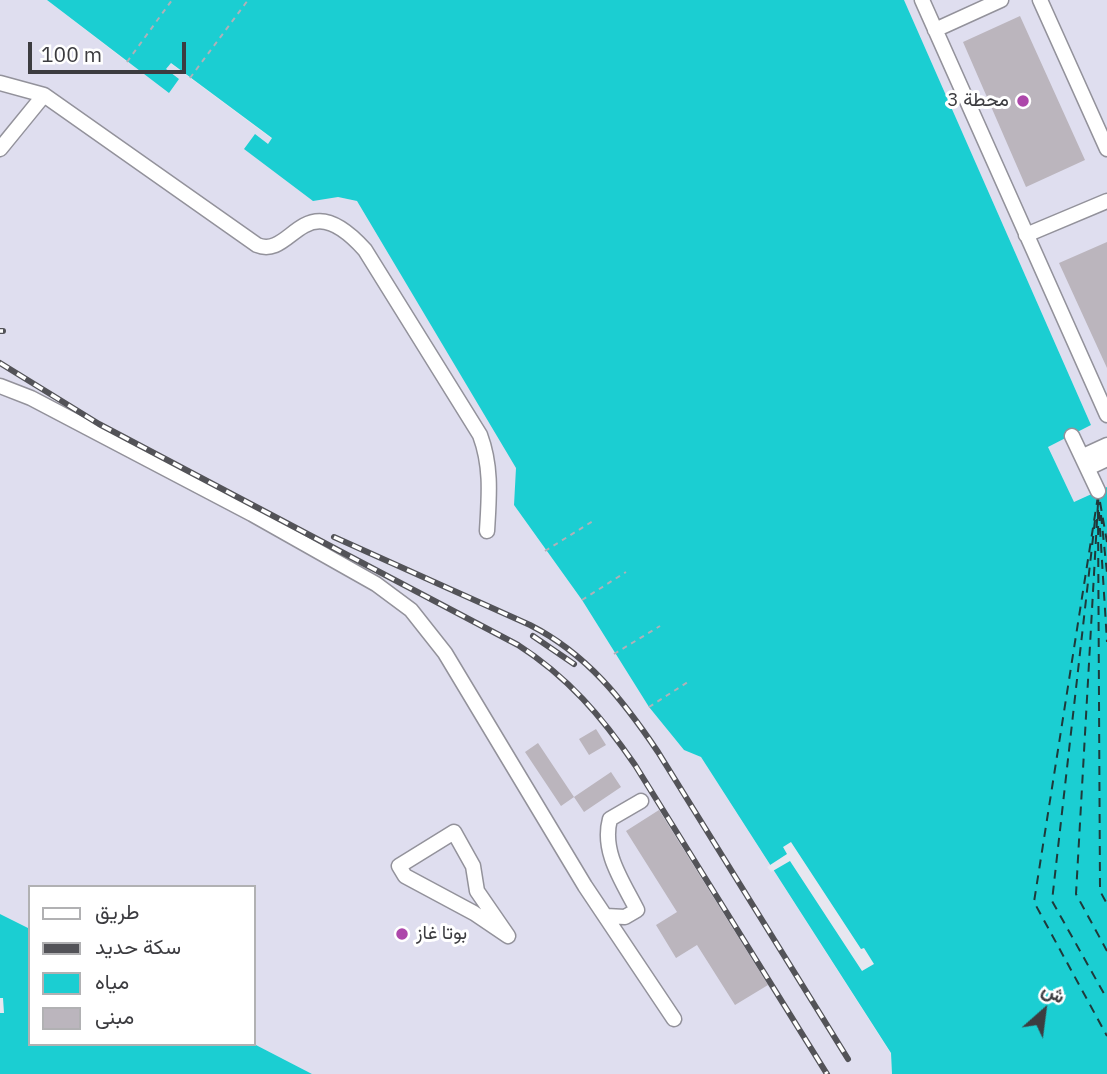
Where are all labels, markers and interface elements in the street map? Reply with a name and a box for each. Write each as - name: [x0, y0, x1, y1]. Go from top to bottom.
- scale bar: [32, 28, 189, 72]
- text: 100 m: [41, 40, 102, 68]
- place label: محطة 3: [947, 90, 1009, 112]
- marker: محطة 3: [1015, 93, 1031, 109]
- legend: [28, 885, 256, 1046]
- text: طريق: [95, 897, 140, 925]
- place label: بوتا غاز: [416, 923, 467, 945]
- marker: بوتا غاز: [394, 926, 410, 942]
- text: سكة حديد: [95, 932, 181, 960]
- text: مياه: [95, 967, 129, 995]
- north arrow: [1009, 976, 1079, 1046]
- text: ش: [1038, 977, 1070, 1008]
- text: مبنى: [95, 1002, 134, 1030]

